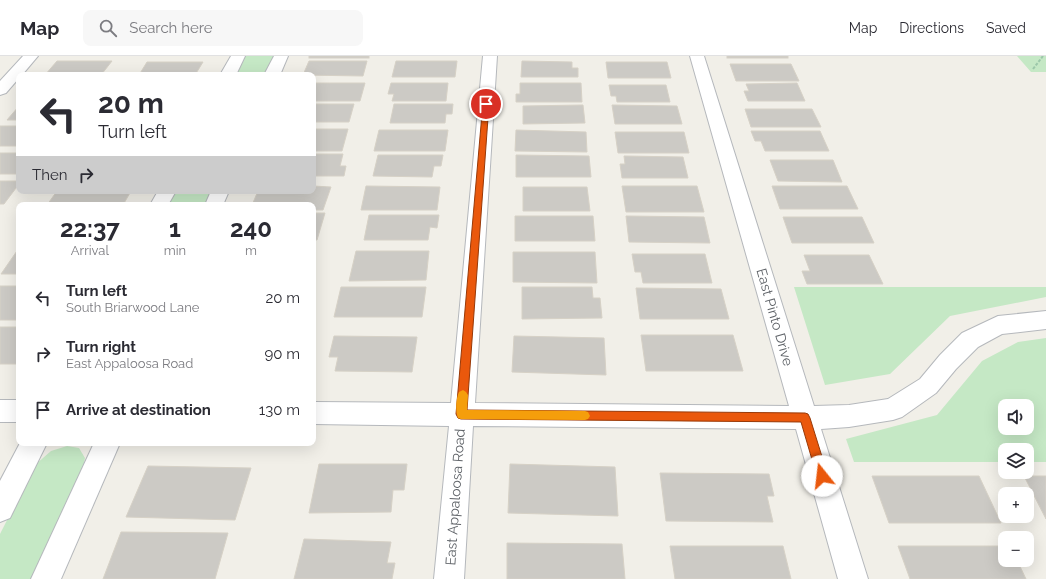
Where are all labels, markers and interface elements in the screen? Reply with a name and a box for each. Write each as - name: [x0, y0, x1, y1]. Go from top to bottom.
- search box: [83, 10, 363, 46]
- text: Map: [20, 17, 59, 39]
- icon: search: [97, 17, 119, 39]
- text: Search here: [129, 19, 213, 37]
- text: Map: [849, 20, 877, 36]
- text: Directions: [899, 20, 964, 36]
- text: Saved: [986, 20, 1026, 36]
- text: 20 m: [98, 87, 164, 120]
- pin: [469, 87, 503, 121]
- icon: left: [32, 88, 84, 140]
- icon: arrive: [475, 93, 497, 115]
- text: Turn left: [98, 121, 167, 142]
- icon: right: [75, 164, 97, 186]
- text: Then: [32, 166, 67, 184]
- text: 22:37: [60, 214, 120, 243]
- text: 1: [169, 214, 181, 243]
- text: 240: [230, 214, 272, 243]
- text: Arrival: [71, 243, 109, 258]
- text: min: [164, 243, 186, 258]
- text: m: [245, 243, 257, 258]
- street label: East Pinto Drive: [753, 266, 797, 368]
- text: Turn left: [66, 282, 127, 300]
- icon: left: [32, 287, 54, 309]
- text: 20 m: [265, 289, 300, 307]
- text: South Briarwood Lane: [66, 300, 199, 315]
- text: Turn right: [66, 338, 136, 356]
- icon: right: [32, 343, 54, 365]
- text: 90 m: [264, 345, 300, 363]
- text: East Appaloosa Road: [66, 356, 193, 371]
- icon: arrive: [32, 399, 54, 421]
- map controls: [998, 399, 1034, 567]
- button: sound: [998, 399, 1034, 435]
- text: Arrive at destination: [66, 401, 211, 419]
- text: 130 m: [259, 401, 300, 419]
- street label: East Appaloosa Road: [442, 428, 468, 566]
- button: layers: [998, 443, 1034, 479]
- position arrow: [801, 455, 843, 497]
- button: +: [998, 487, 1034, 523]
- button: −: [998, 531, 1034, 567]

